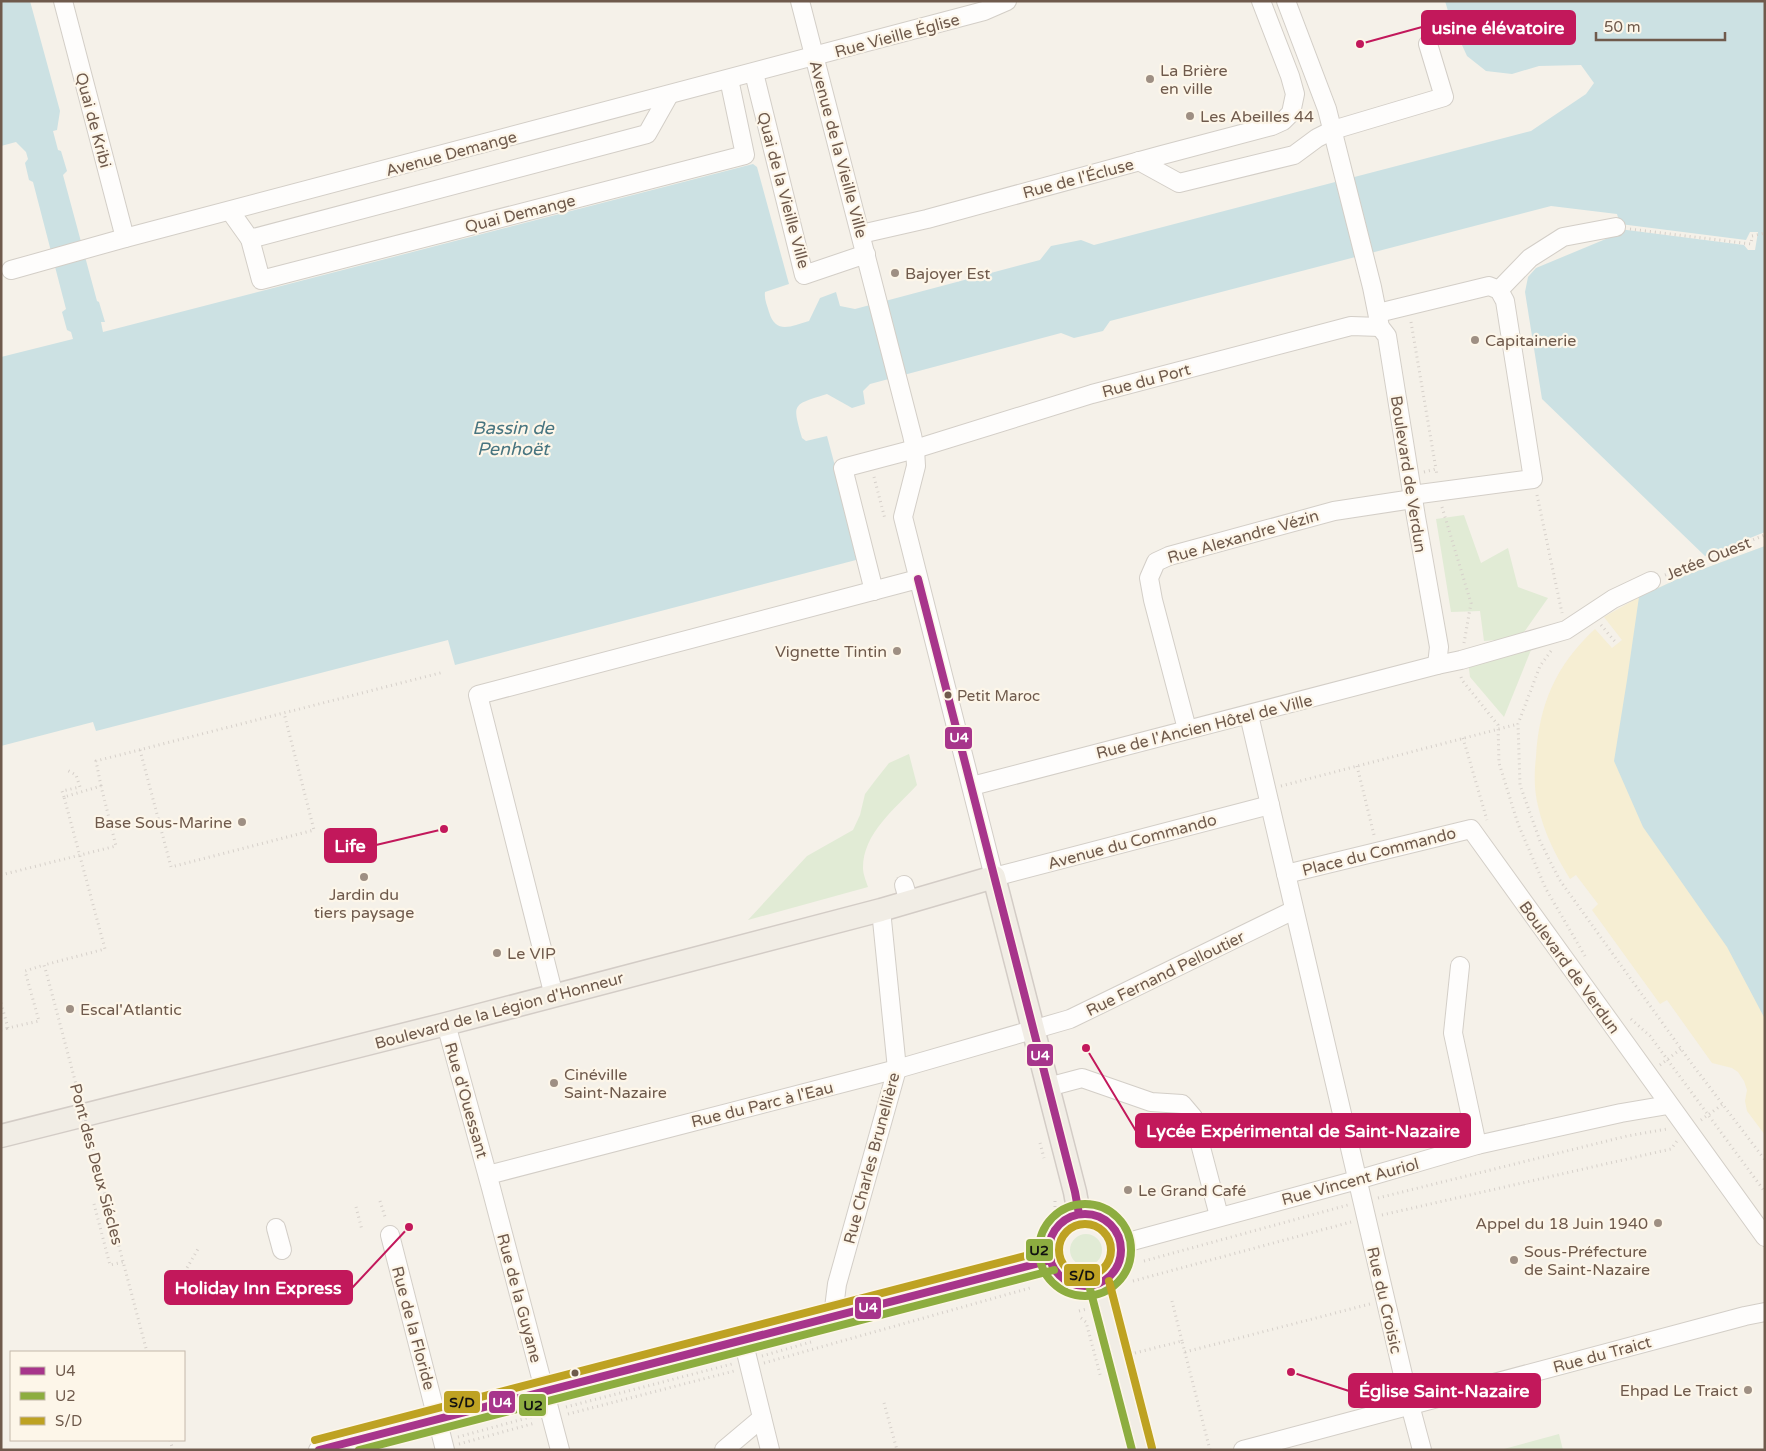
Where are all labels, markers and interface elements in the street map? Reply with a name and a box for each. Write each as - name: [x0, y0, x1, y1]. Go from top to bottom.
- street label: Rue Vieille Église: [833, 10, 962, 62]
- scale bar: [1596, 10, 1725, 42]
- callout: usine élévatoire: [1422, 11, 1575, 44]
- text: usine élévatoire: [1431, 17, 1565, 39]
- text: 50 m: [1604, 18, 1641, 36]
- street label: Avenue de la Vieille Ville: [805, 58, 871, 240]
- place label: La Brière en ville: [1160, 61, 1227, 99]
- street label: Quai de Kribi: [71, 70, 115, 170]
- marker: La Brière en ville: [1144, 73, 1156, 85]
- place label: Les Abeilles 44: [1200, 107, 1314, 127]
- street label: Quai de la Vieille Ville: [753, 110, 814, 271]
- marker: Les Abeilles 44: [1184, 110, 1196, 122]
- street label: Avenue Demange: [384, 127, 519, 181]
- street label: Rue de l'Écluse: [1021, 155, 1136, 203]
- street label: Quai Demange: [463, 191, 578, 237]
- place label: Bajoyer Est: [905, 264, 990, 284]
- marker: Bajoyer Est: [889, 267, 901, 279]
- place label: Capitainerie: [1485, 331, 1576, 351]
- marker: Capitainerie: [1469, 334, 1481, 346]
- street label: Rue du Port: [1100, 360, 1193, 402]
- street label: Boulevard de Verdun: [1386, 394, 1430, 554]
- water label: Bassin de Penhoët: [472, 417, 555, 460]
- street label: Rue Alexandre Vézin: [1165, 506, 1321, 568]
- street label: Jetée Ouest: [1663, 533, 1754, 585]
- place label: Vignette Tintin: [775, 642, 887, 662]
- marker: Vignette Tintin: [891, 645, 903, 657]
- place label: Petit Maroc: [957, 687, 1040, 705]
- marker: Petit Maroc: [943, 690, 953, 700]
- street label: Rue de l'Ancien Hôtel de Ville: [1094, 690, 1314, 764]
- line badge: U4: [944, 726, 973, 750]
- text: U4: [949, 729, 969, 746]
- street label: Avenue du Commando: [1046, 810, 1219, 874]
- place label: Base Sous-Marine: [94, 813, 232, 833]
- marker: Base Sous-Marine: [236, 816, 248, 828]
- street label: Place du Commando: [1300, 823, 1458, 881]
- callout: Life: [325, 829, 376, 862]
- text: Life: [334, 835, 366, 857]
- marker: Jardin du tiers paysage: [358, 871, 370, 883]
- place label: Jardin du tiers paysage: [314, 885, 414, 923]
- street label: Boulevard de Verdun: [1514, 897, 1624, 1038]
- street label: Rue Fernand Pelloutier: [1083, 926, 1249, 1021]
- place label: Le VIP: [507, 944, 556, 964]
- marker: Le VIP: [491, 947, 503, 959]
- street label: Boulevard de la Légion d'Honneur: [373, 968, 627, 1054]
- place label: Escal'Atlantic: [80, 1000, 182, 1020]
- marker: Escal'Atlantic: [64, 1003, 76, 1015]
- street label: Rue d'Ouessant: [440, 1040, 492, 1161]
- line badge: U4: [1026, 1043, 1054, 1067]
- text: U4: [1030, 1047, 1050, 1064]
- place label: Cinéville Saint-Nazaire: [564, 1065, 667, 1103]
- street label: Rue Charles Brunellière: [839, 1070, 905, 1246]
- marker: Cinéville Saint-Nazaire: [548, 1077, 560, 1089]
- street label: Rue du Parc à l'Eau: [689, 1078, 835, 1132]
- street label: Pont des Deux Siécles: [65, 1081, 127, 1247]
- callout: Lycée Expérimental de Saint-Nazaire: [1136, 1114, 1470, 1147]
- text: Lycée Expérimental de Saint-Nazaire: [1146, 1120, 1460, 1142]
- street label: Rue Vincent Auriol: [1279, 1154, 1421, 1210]
- place label: Le Grand Café: [1138, 1181, 1246, 1201]
- marker: Le Grand Café: [1122, 1184, 1134, 1196]
- place label: Appel du 18 Juin 1940: [1475, 1214, 1648, 1234]
- marker: Appel du 18 Juin 1940: [1652, 1217, 1664, 1229]
- street label: Rue de la Guyane: [492, 1231, 546, 1365]
- line badge: U2: [1025, 1238, 1054, 1262]
- text: U2: [1029, 1242, 1049, 1259]
- place label: Sous-Préfecture de Saint-Nazaire: [1524, 1242, 1650, 1280]
- street label: Rue du Croisic: [1362, 1245, 1406, 1356]
- marker: Sous-Préfecture de Saint-Nazaire: [1508, 1254, 1520, 1266]
- line badge: S/D: [1063, 1263, 1101, 1287]
- street label: Rue de la Floride: [387, 1264, 439, 1392]
- text: S/D: [1069, 1267, 1095, 1284]
- callout: Holiday Inn Express: [165, 1271, 352, 1304]
- text: Holiday Inn Express: [174, 1277, 342, 1299]
- line badge: U4: [854, 1296, 882, 1320]
- text: U4: [858, 1299, 878, 1316]
- street label: Rue du Traict: [1551, 1332, 1654, 1378]
- legend: [10, 1351, 185, 1441]
- text: U4: [55, 1362, 76, 1380]
- unlabelled marker: [570, 1368, 580, 1378]
- callout: Église Saint-Nazaire: [1349, 1374, 1540, 1407]
- text: Église Saint-Nazaire: [1359, 1380, 1529, 1402]
- place label: Ehpad Le Traict: [1620, 1381, 1738, 1401]
- marker: Ehpad Le Traict: [1742, 1384, 1754, 1396]
- text: U2: [55, 1387, 76, 1405]
- line badge: S/D: [443, 1390, 481, 1414]
- line badge: U4: [488, 1390, 516, 1414]
- line badge: U2: [518, 1393, 547, 1417]
- text: S/D: [449, 1394, 475, 1411]
- text: U4: [492, 1394, 512, 1411]
- text: U2: [523, 1397, 543, 1414]
- text: S/D: [55, 1412, 82, 1430]

